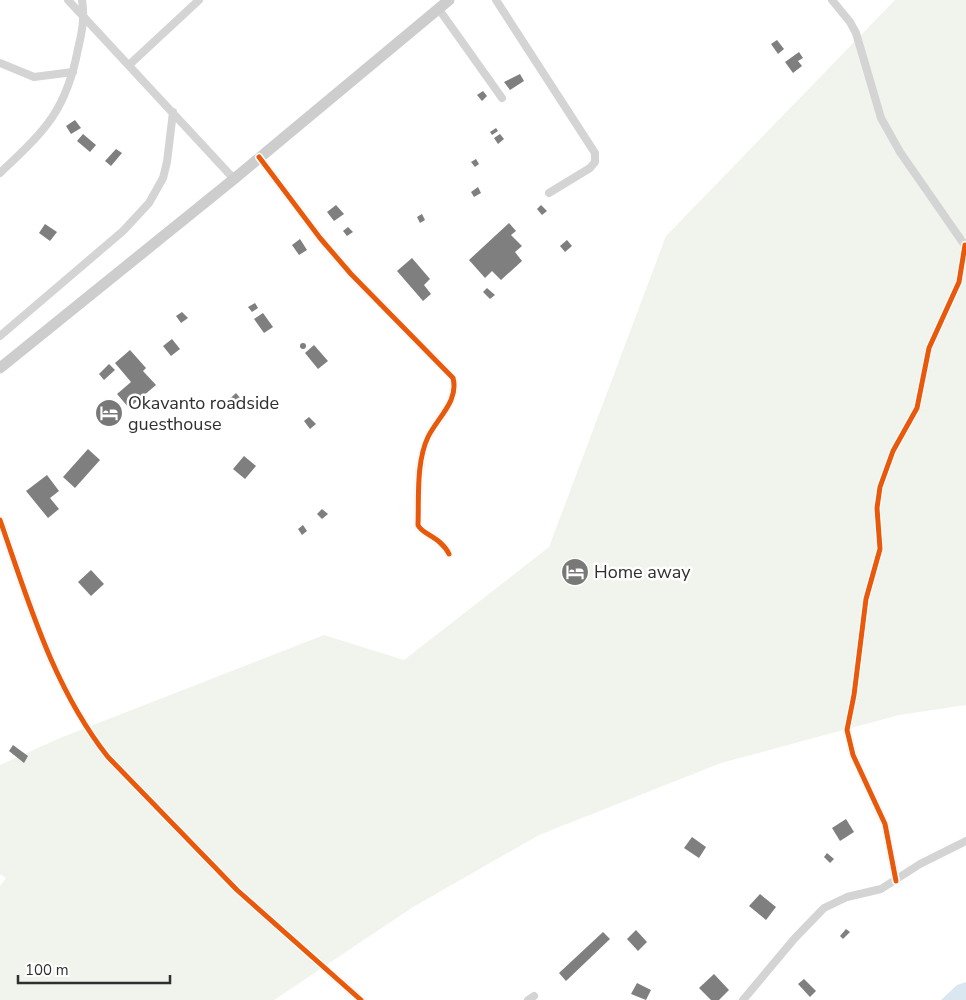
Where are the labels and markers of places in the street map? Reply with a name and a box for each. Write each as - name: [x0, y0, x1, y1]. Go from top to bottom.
- place label: Okavanto roadside guesthouse: [128, 391, 279, 436]
- hotel icon: Okavanto roadside guesthouse: [94, 398, 124, 428]
- hotel icon: Home away: [560, 557, 590, 587]
- place label: Home away: [594, 560, 691, 584]

